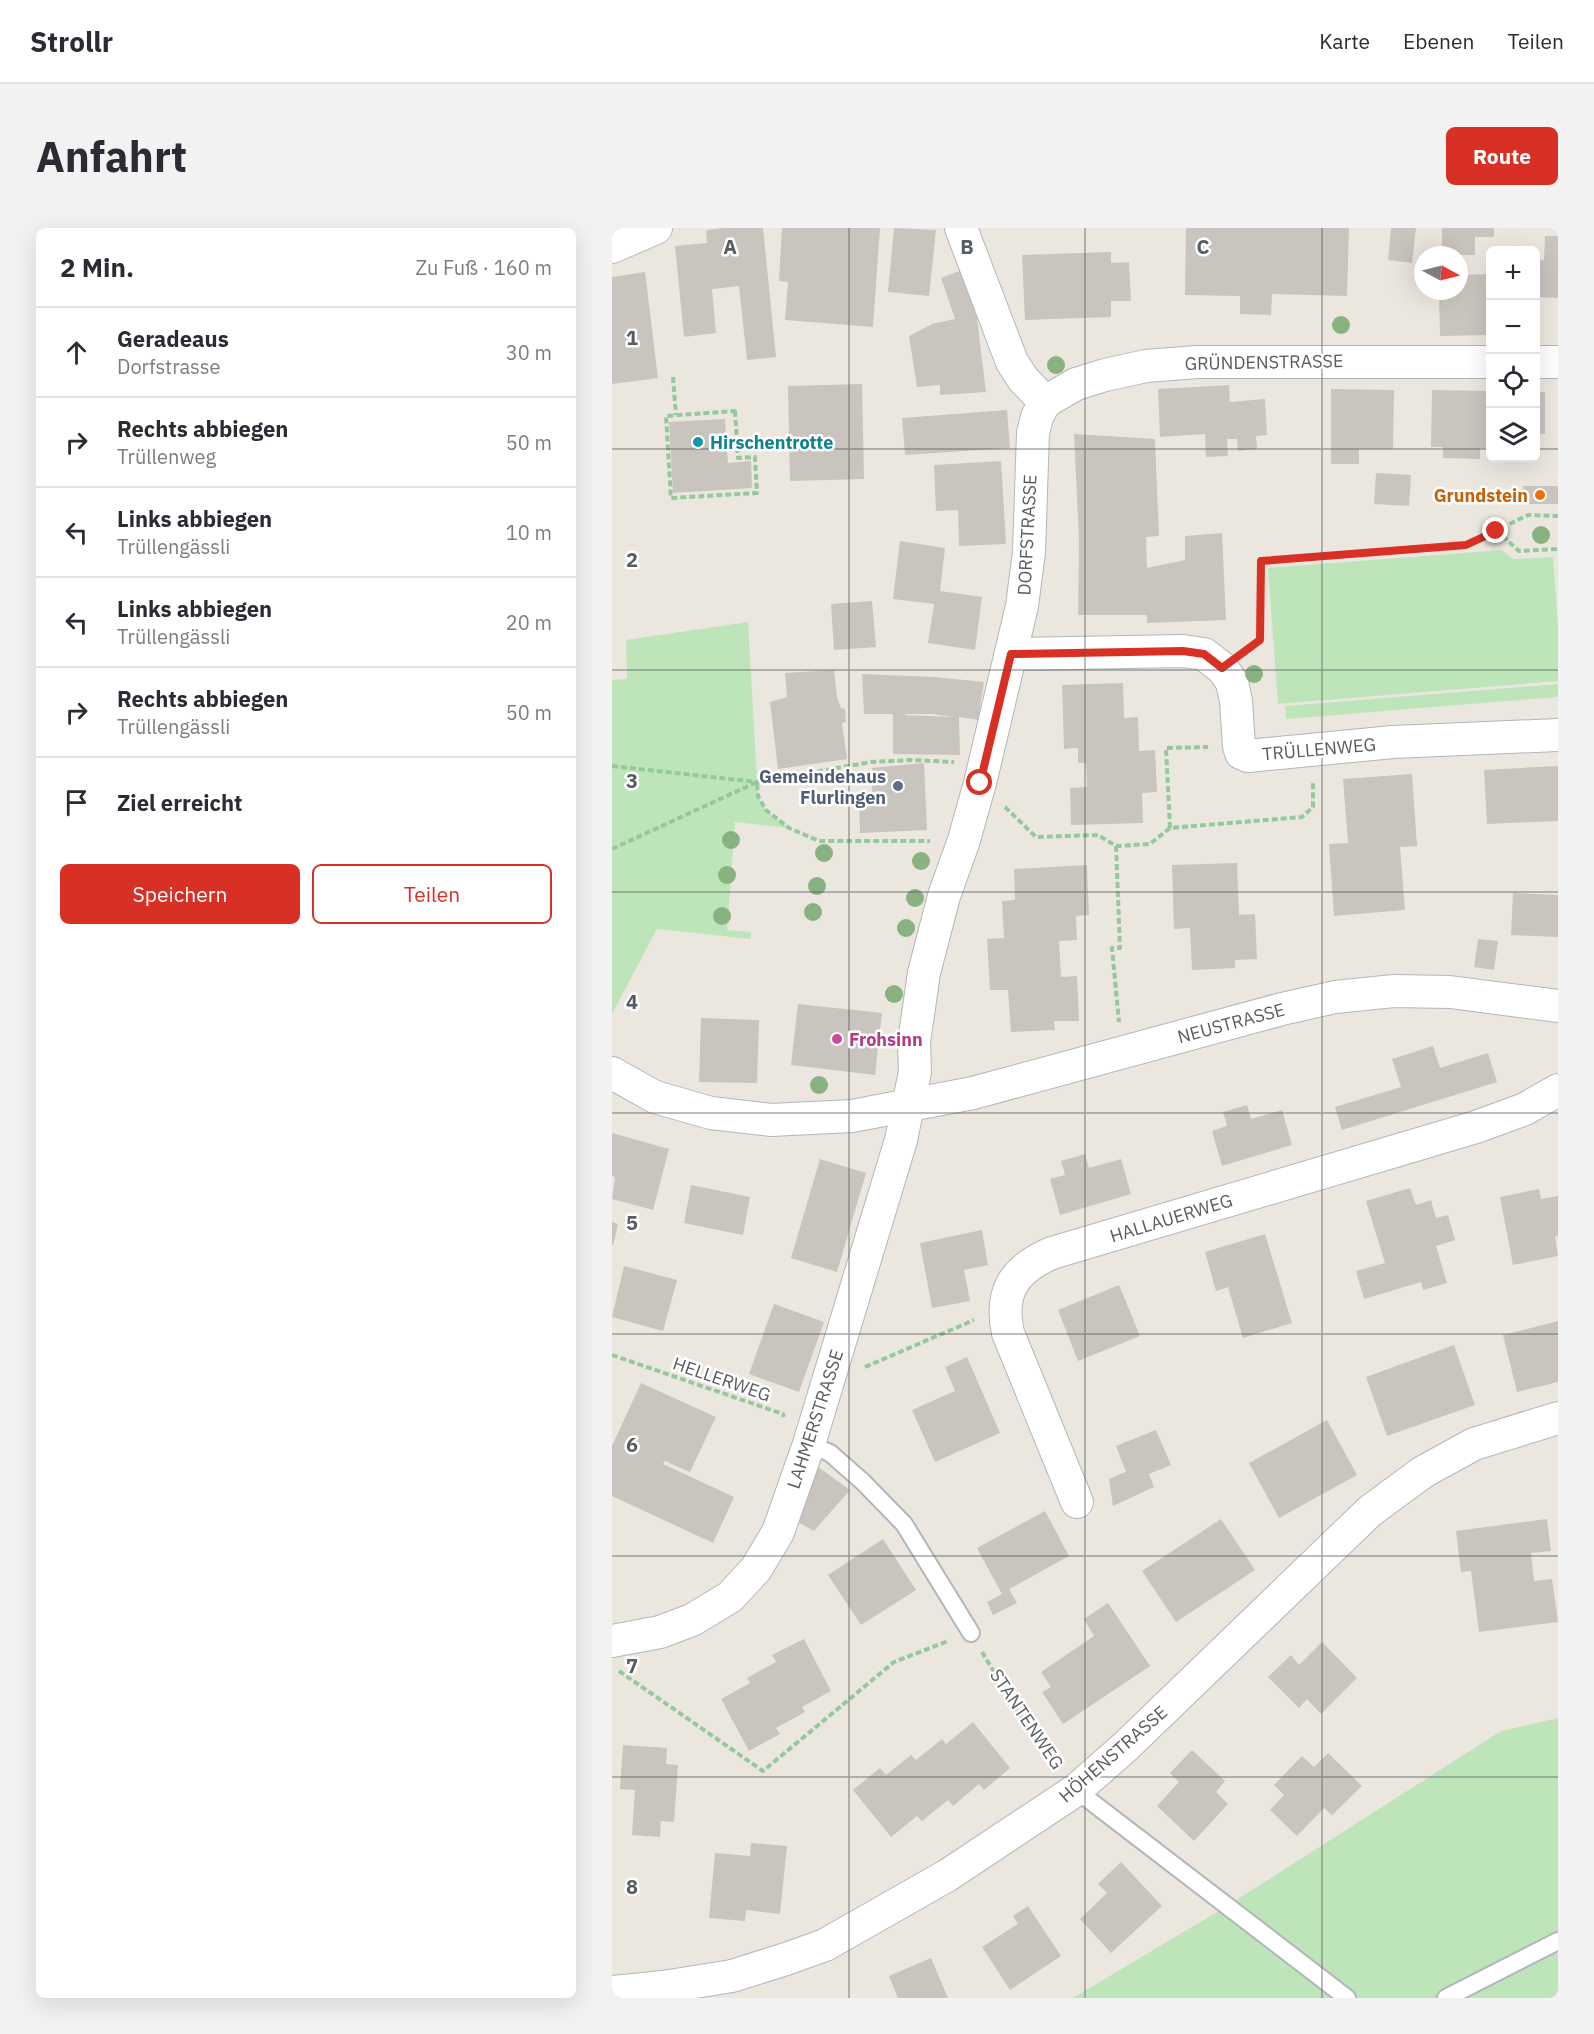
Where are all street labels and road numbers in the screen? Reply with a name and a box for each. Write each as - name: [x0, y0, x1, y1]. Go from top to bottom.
- street label: GRÜNDENSTRASSE: [1184, 349, 1344, 375]
- street label: DORFSTRASSE: [1012, 474, 1042, 596]
- street label: TRÜLLENWEG: [1261, 733, 1377, 765]
- street label: NEUSTRASSE: [1175, 998, 1287, 1048]
- street label: HALLAUERWEG: [1107, 1188, 1235, 1248]
- street label: LAHMERSTRASSE: [782, 1346, 848, 1492]
- street label: HELLERWEG: [670, 1351, 774, 1407]
- street label: STANTENWEG: [985, 1664, 1069, 1774]
- street label: HÖHENSTRASSE: [1054, 1701, 1172, 1807]

